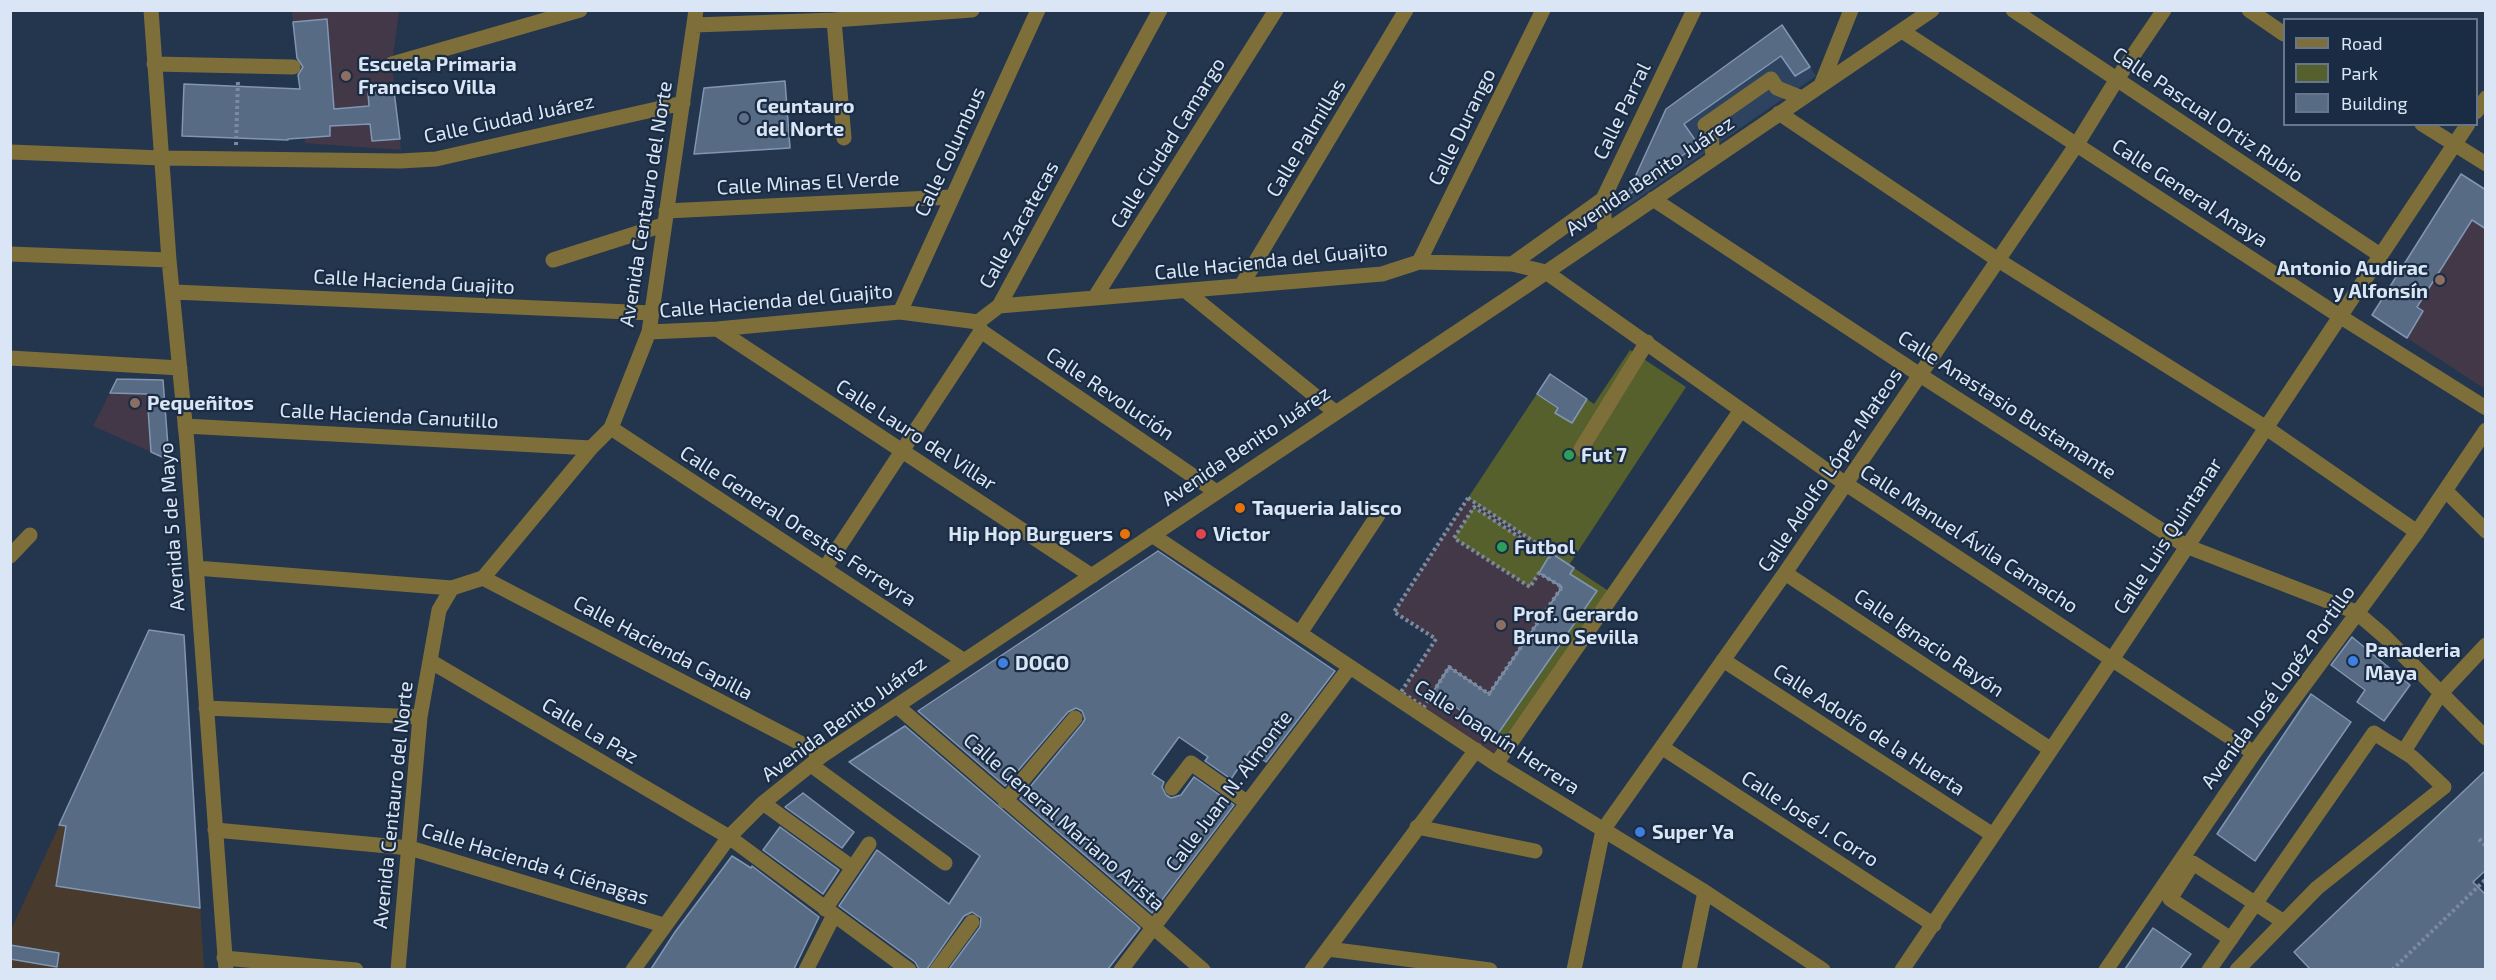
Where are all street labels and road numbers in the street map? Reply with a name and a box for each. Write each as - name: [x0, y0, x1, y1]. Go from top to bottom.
- street label: Calle Pascual Ortiz Rubio: [2108, 42, 2308, 188]
- street label: Calle Ciudad Camargo: [1106, 53, 1230, 233]
- street label: Calle Parral: [1588, 58, 1656, 164]
- street label: Calle Durango: [1423, 65, 1501, 189]
- street label: Calle Palmillas: [1261, 75, 1351, 201]
- street label: Avenida Centauro del Norte: [615, 79, 677, 329]
- street label: Calle Columbus: [910, 83, 990, 221]
- street label: Calle Ciudad Juárez: [422, 89, 596, 149]
- street label: Avenida Benito Juárez: [1561, 111, 1739, 241]
- street label: Calle General Anaya: [2108, 134, 2272, 252]
- street label: Calle Zacatecas: [974, 157, 1064, 293]
- street label: Calle Minas El Verde: [716, 166, 900, 200]
- street label: Calle Hacienda del Guajito: [1153, 237, 1389, 285]
- street label: Calle Hacienda Guajito: [313, 265, 515, 299]
- street label: Calle Hacienda del Guajito: [658, 279, 894, 323]
- street label: Calle Anastasio Bustamante: [1893, 325, 2121, 485]
- street label: Calle Revolución: [1041, 342, 1179, 446]
- street label: Calle Adolfo López Mateos: [1753, 363, 1907, 577]
- street label: Calle Lauro del Villar: [831, 374, 1001, 496]
- street label: Avenida Benito Juárez: [1157, 381, 1335, 511]
- street label: Calle Hacienda Canutillo: [279, 398, 499, 434]
- street label: Calle General Orestes Ferreyra: [675, 441, 921, 611]
- street label: Avenida 5 de Mayo: [154, 442, 190, 612]
- street label: Calle Luis Quintanar: [2109, 453, 2227, 619]
- street label: Calle Manuel Ávila Camacho: [1856, 460, 2082, 618]
- street label: Avenida José Lopéz Portillo: [2196, 581, 2360, 793]
- street label: Calle Ignacio Rayón: [1849, 584, 2009, 702]
- street label: Calle Hacienda Capilla: [569, 591, 757, 705]
- street label: Avenida Benito Juárez: [757, 651, 931, 787]
- street label: Calle Adolfo de la Huerta: [1769, 659, 1969, 801]
- street label: Calle Joaquín Herrera: [1410, 675, 1584, 799]
- street label: Avenida Centauro del Norte: [368, 680, 418, 930]
- street label: Calle La Paz: [537, 693, 643, 769]
- street label: Calle Juan N. Almonte: [1161, 706, 1297, 876]
- street label: Calle General Mariano Arista: [959, 728, 1169, 916]
- street label: Calle José J. Corro: [1737, 766, 1883, 872]
- street label: Calle Hacienda 4 Ciénagas: [418, 818, 652, 910]

